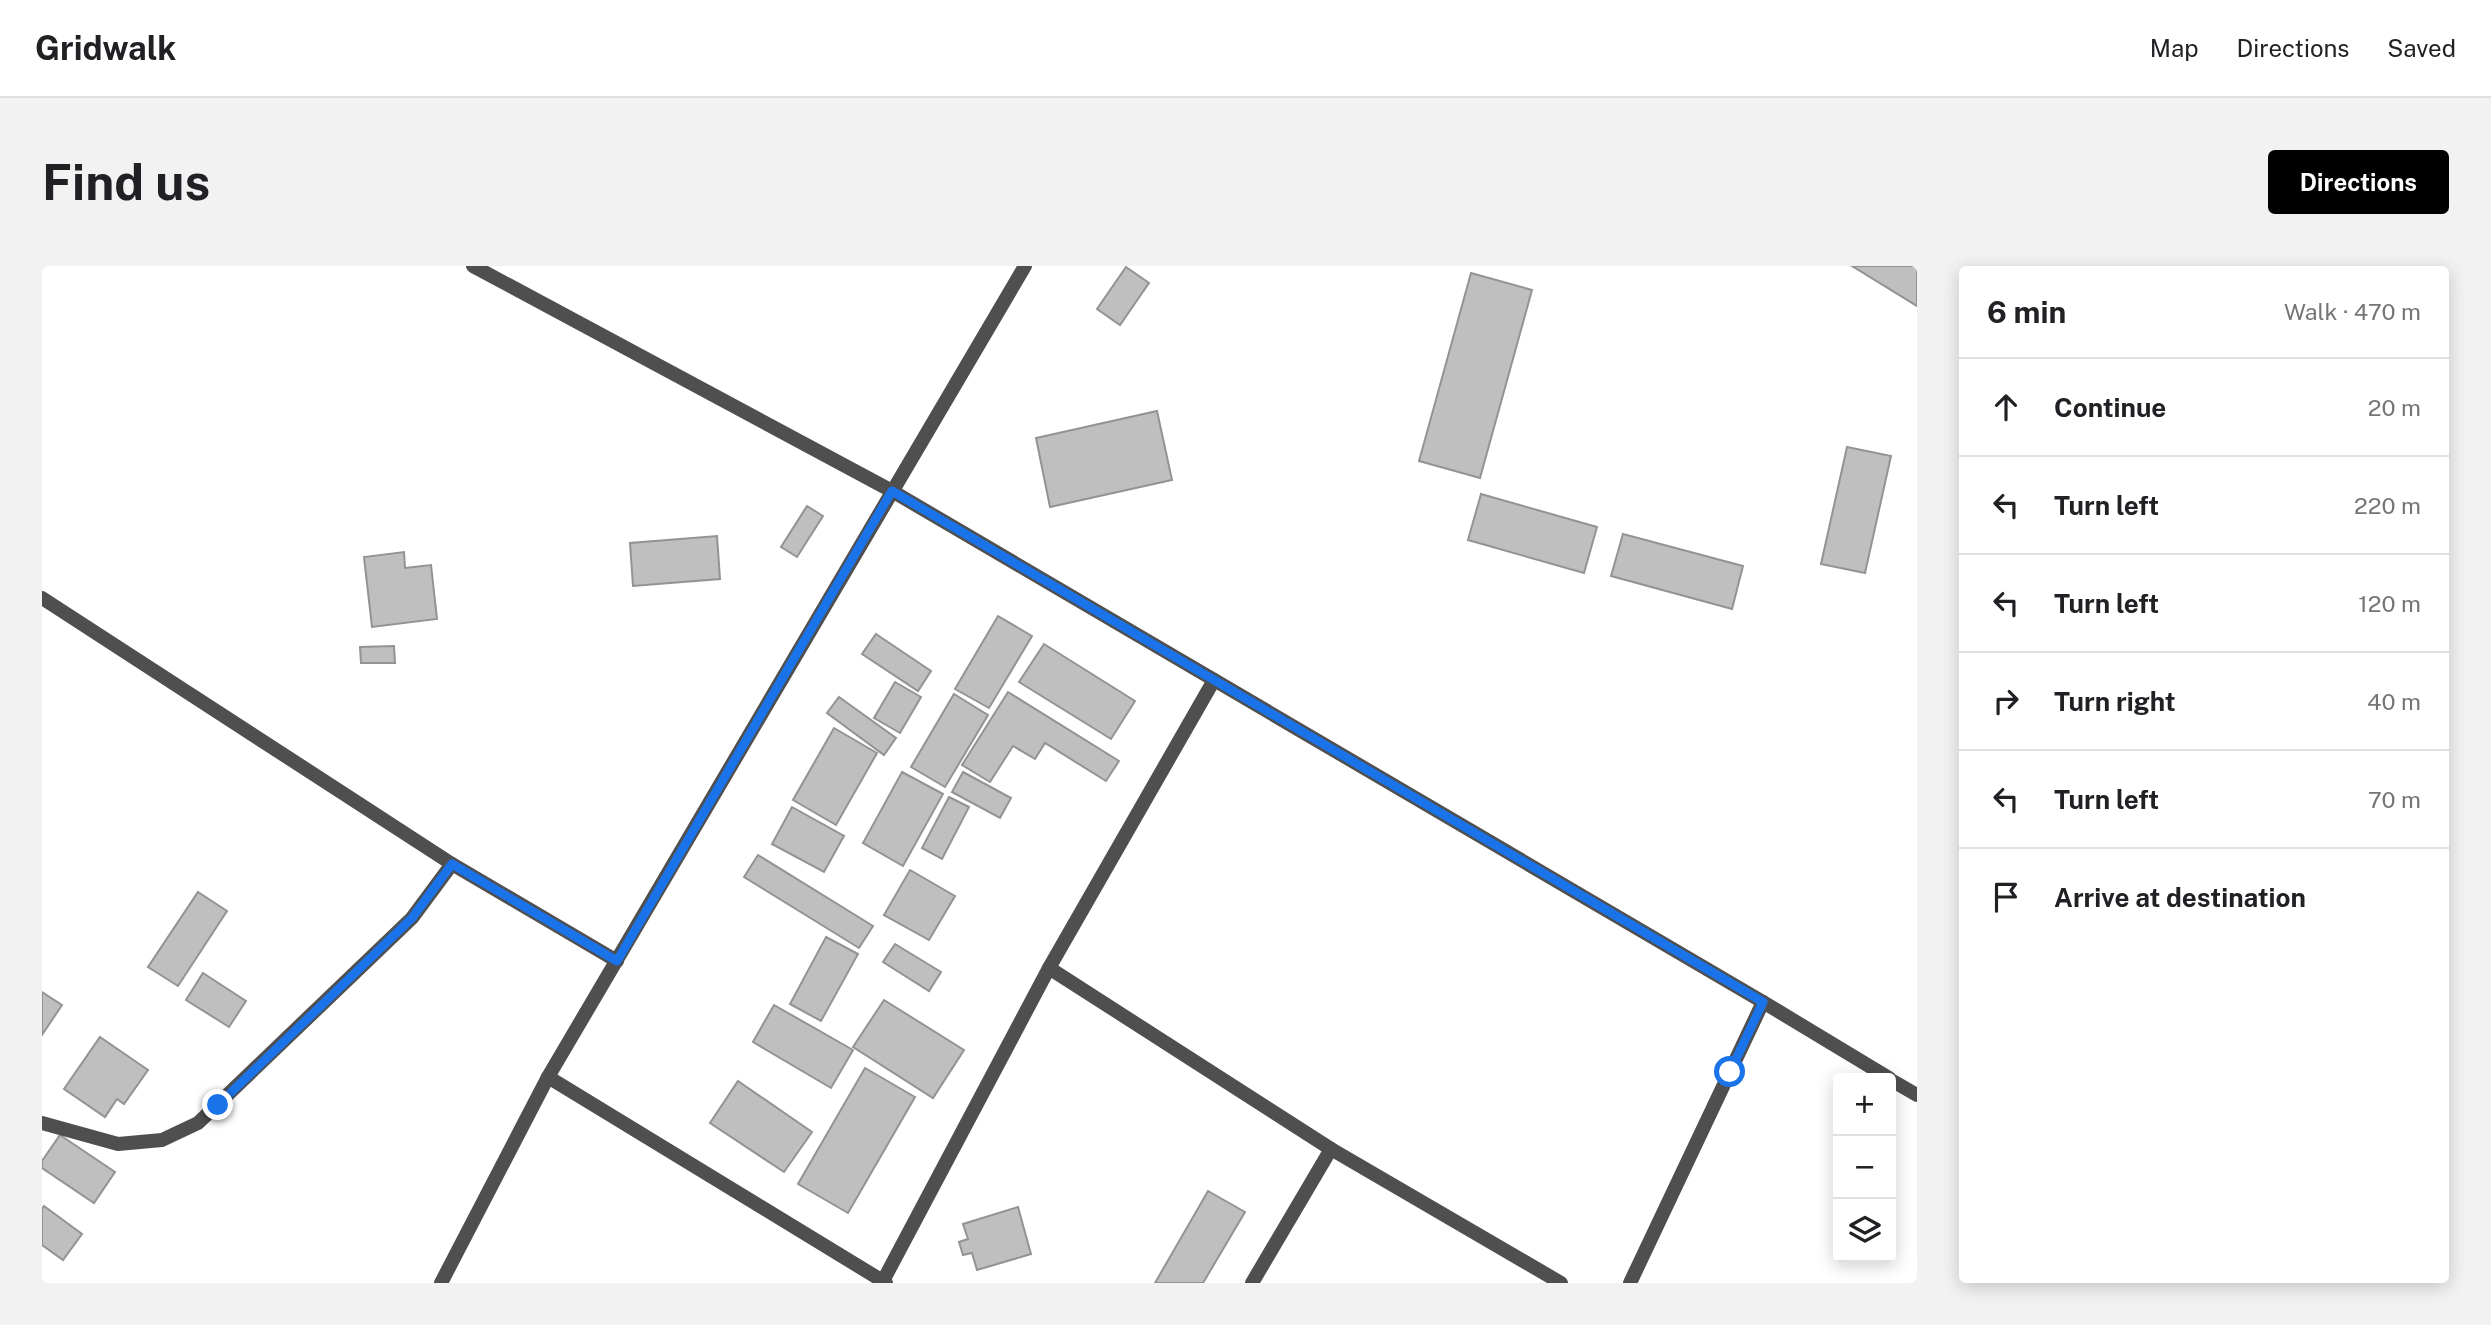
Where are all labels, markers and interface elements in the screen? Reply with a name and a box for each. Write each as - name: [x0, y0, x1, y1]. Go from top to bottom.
- text: Gridwalk: [35, 29, 176, 67]
- text: Map: [2150, 34, 2199, 62]
- text: Directions: [2237, 34, 2349, 62]
- text: Saved: [2387, 34, 2456, 62]
- button: Directions: [2268, 150, 2449, 214]
- text: Find us: [42, 153, 210, 211]
- text: 6 min: [1987, 294, 2066, 330]
- text: Walk · 470 m: [2284, 298, 2421, 325]
- icon: ahead: [1987, 388, 2025, 426]
- text: Continue: [2054, 392, 2166, 423]
- text: 20 m: [2368, 394, 2421, 421]
- icon: left: [1987, 486, 2025, 524]
- text: Turn left: [2054, 490, 2159, 521]
- text: 220 m: [2354, 492, 2421, 519]
- icon: left: [1987, 584, 2025, 622]
- text: Turn left: [2054, 588, 2159, 619]
- text: 120 m: [2358, 590, 2421, 617]
- icon: right: [1987, 682, 2025, 720]
- text: Turn right: [2054, 686, 2176, 717]
- text: 40 m: [2367, 688, 2421, 715]
- icon: left: [1987, 780, 2025, 818]
- text: Turn left: [2054, 784, 2159, 815]
- text: 70 m: [2368, 786, 2421, 813]
- icon: arrive: [1987, 878, 2025, 916]
- text: Arrive at destination: [2054, 882, 2306, 913]
- route start: [1714, 1056, 1745, 1087]
- map controls: [1833, 1073, 1896, 1262]
- button: +: [1833, 1073, 1896, 1136]
- route end: [202, 1089, 233, 1120]
- button: −: [1833, 1136, 1896, 1199]
- button: layers: [1833, 1199, 1896, 1262]

